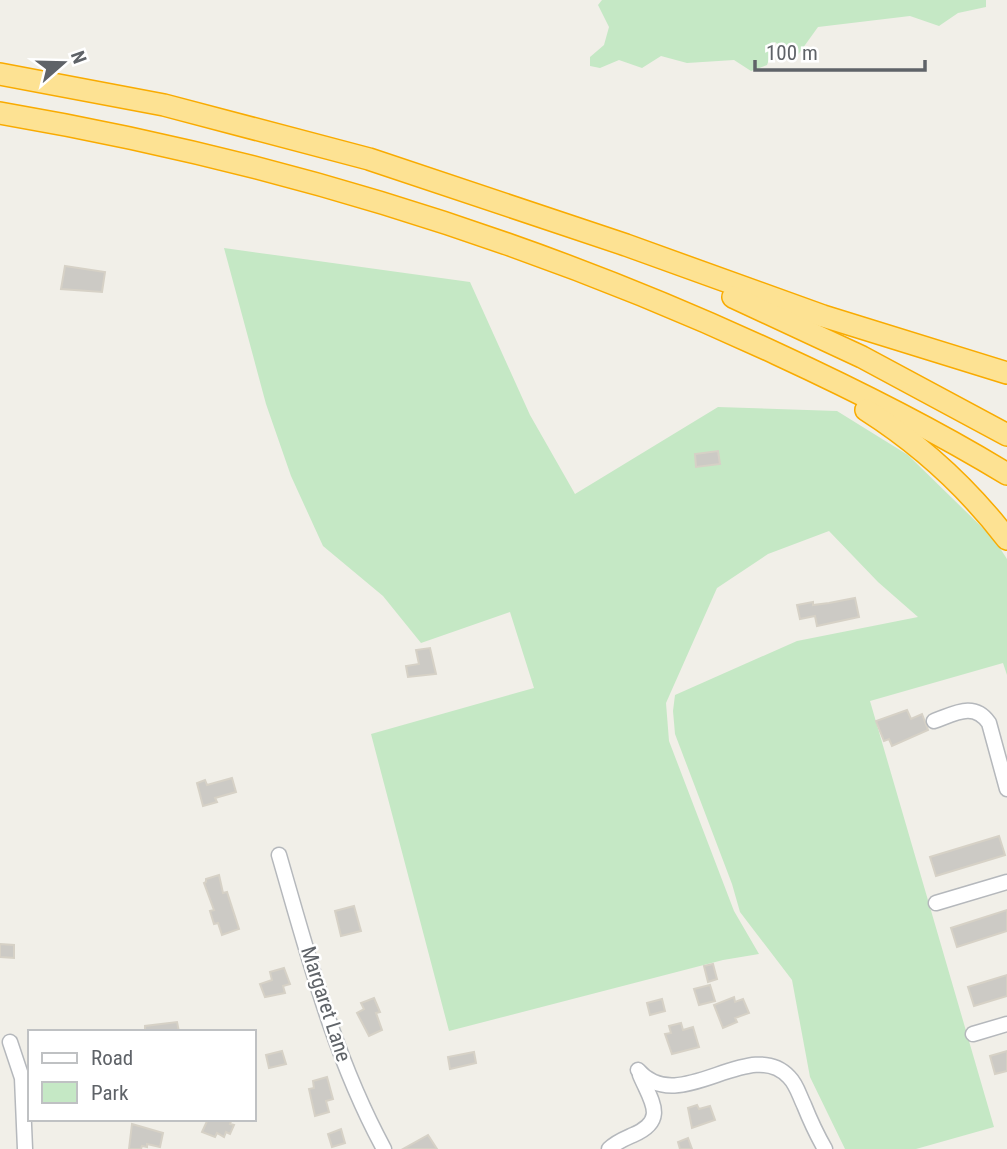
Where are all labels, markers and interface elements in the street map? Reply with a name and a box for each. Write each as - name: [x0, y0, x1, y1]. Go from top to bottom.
- north arrow: [28, 28, 98, 98]
- scale bar: [755, 28, 925, 72]
- text: 100 m: [766, 41, 818, 65]
- text: N: [66, 48, 91, 67]
- street label: Margaret Lane: [296, 943, 356, 1065]
- legend: [28, 1030, 256, 1121]
- text: Road: [91, 1046, 133, 1070]
- text: Park: [91, 1081, 129, 1105]

